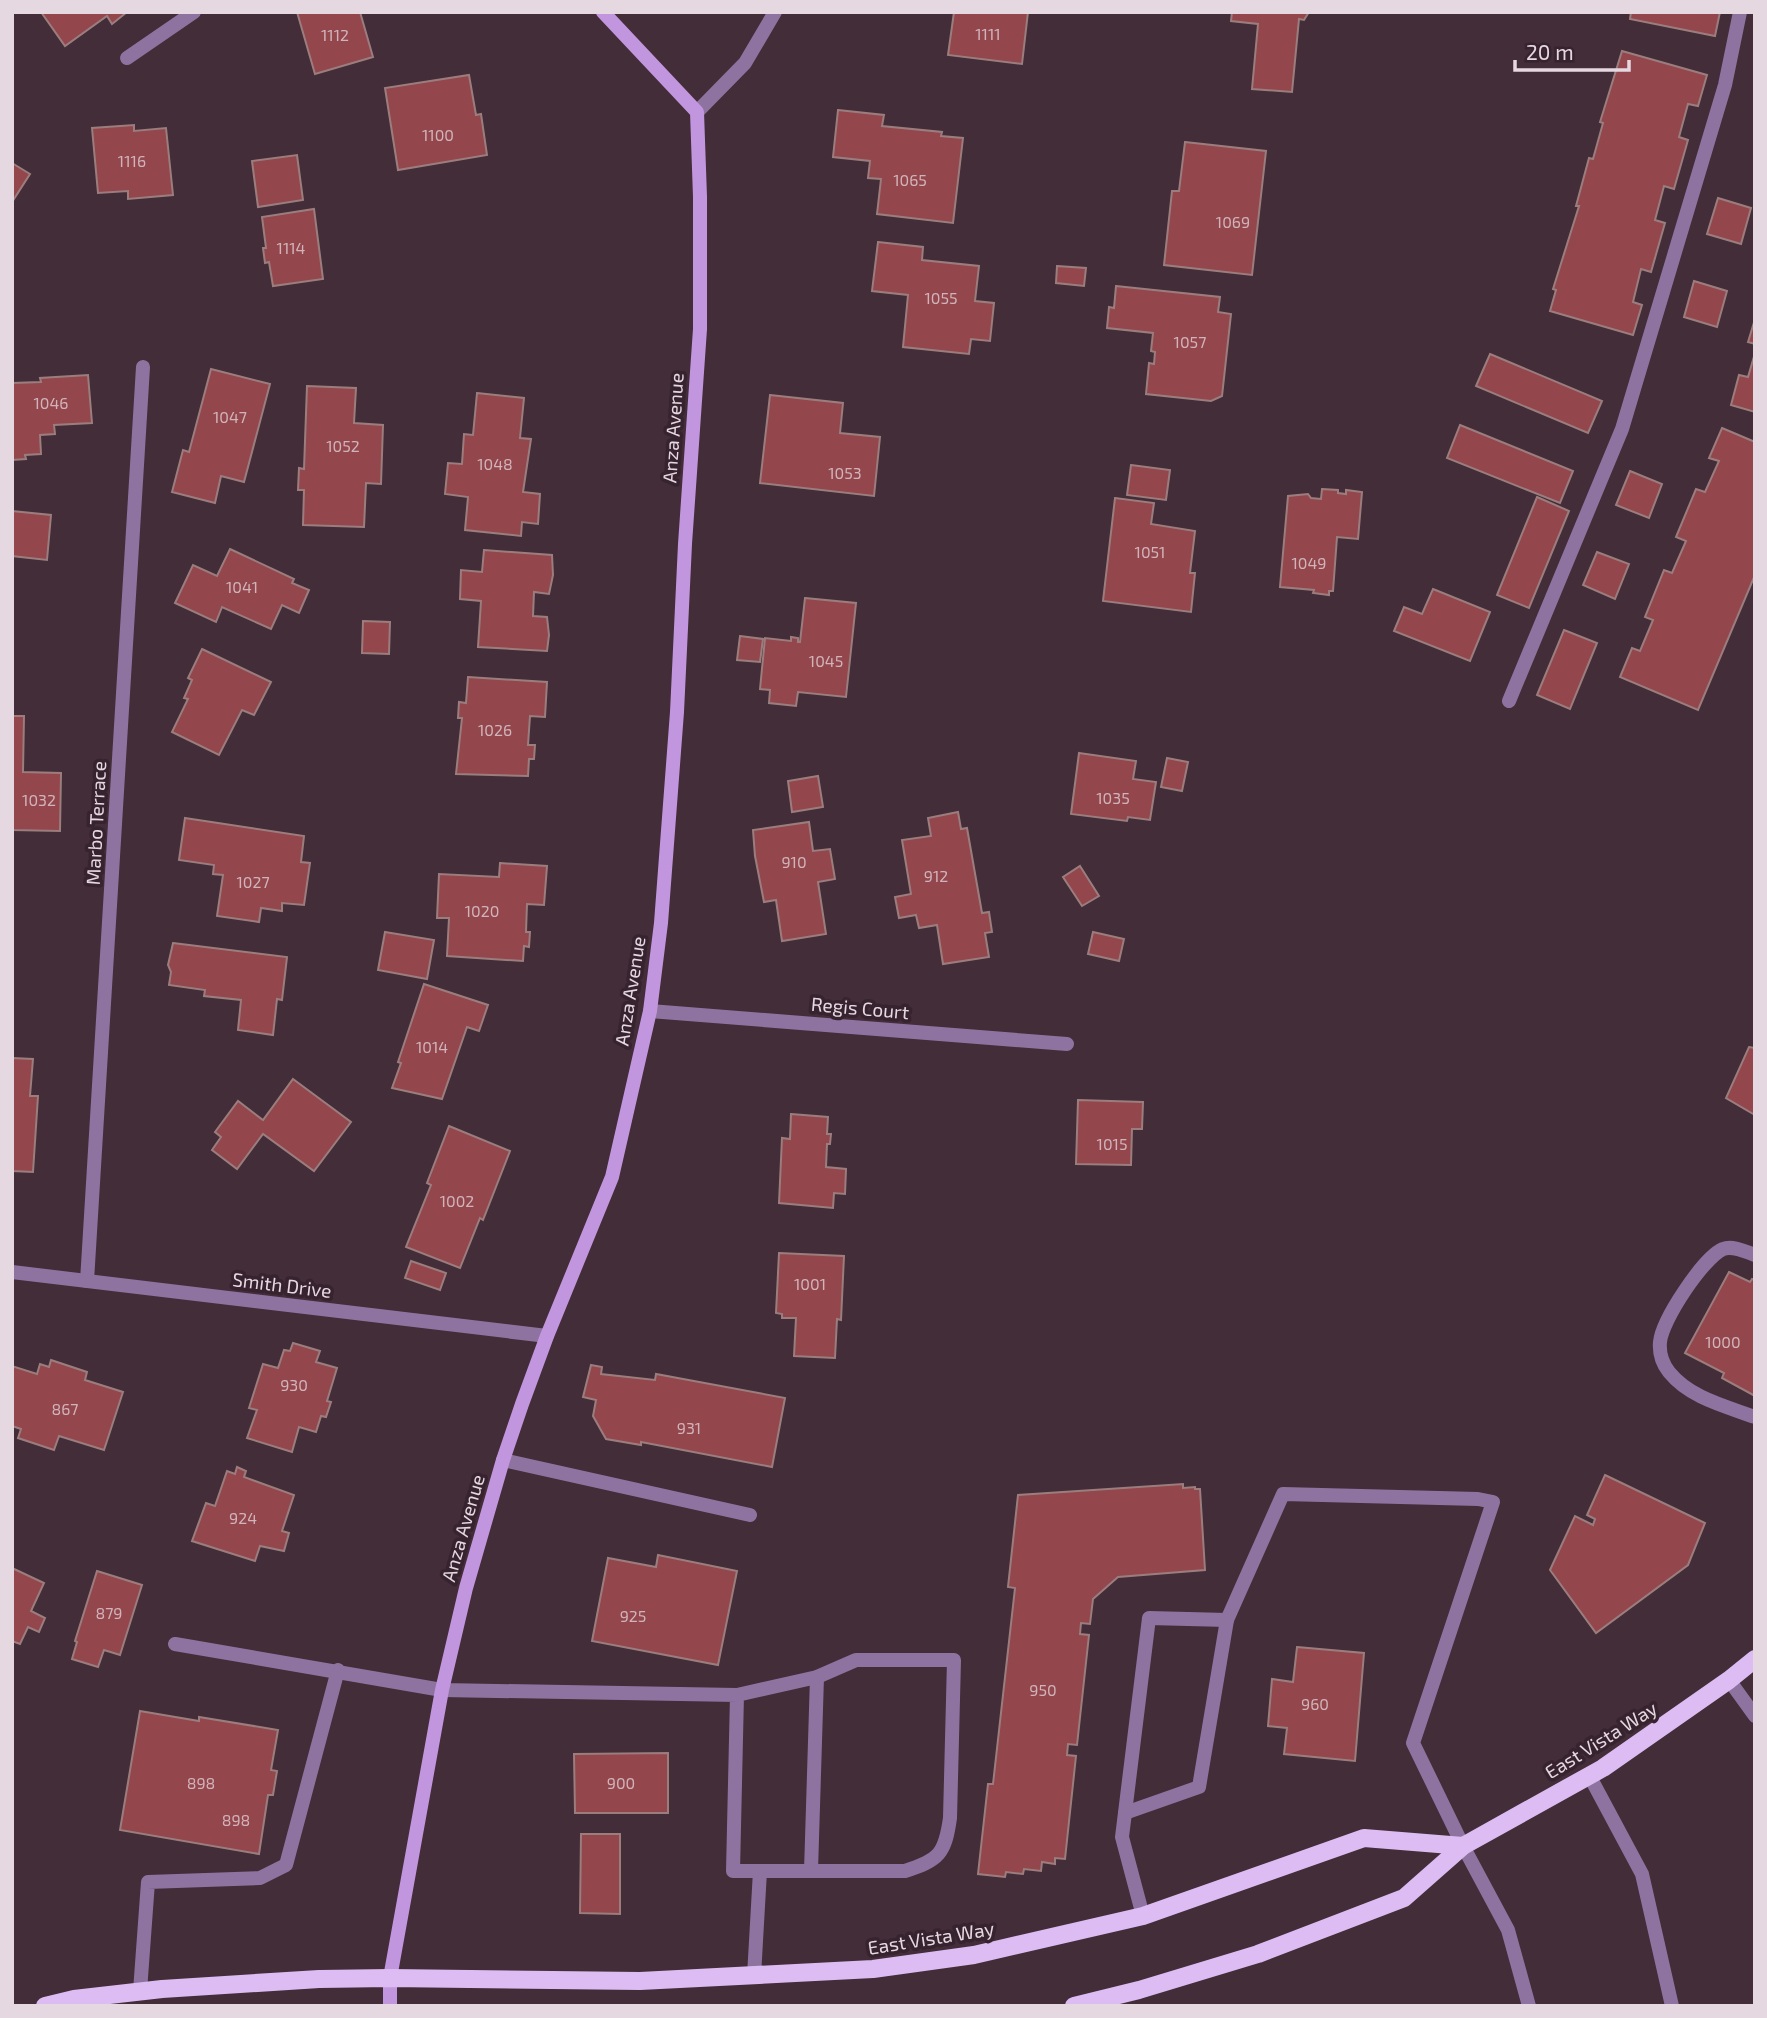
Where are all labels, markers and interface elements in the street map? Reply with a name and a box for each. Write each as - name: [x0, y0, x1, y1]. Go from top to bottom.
- house number: 1111: [975, 24, 1001, 43]
- house number: 1112: [321, 25, 349, 44]
- scale bar: [1515, 28, 1629, 72]
- text: 20 m: [1526, 39, 1574, 64]
- house number: 1100: [422, 125, 454, 144]
- house number: 1116: [118, 151, 146, 170]
- house number: 1065: [893, 170, 927, 189]
- house number: 1069: [1216, 212, 1250, 231]
- house number: 1114: [277, 238, 306, 257]
- house number: 1055: [924, 288, 958, 307]
- house number: 1057: [1174, 332, 1206, 351]
- street label: Anza Avenue: [657, 372, 688, 484]
- house number: 1046: [33, 393, 69, 412]
- house number: 1047: [213, 407, 247, 426]
- house number: 1052: [326, 436, 360, 455]
- house number: 1048: [477, 454, 513, 473]
- house number: 1053: [828, 463, 862, 482]
- house number: 1051: [1135, 542, 1165, 561]
- house number: 1049: [1291, 553, 1327, 572]
- house number: 1041: [226, 577, 258, 596]
- house number: 1045: [809, 651, 843, 670]
- house number: 1026: [478, 720, 512, 739]
- street label: Marbo Terrace: [81, 760, 110, 886]
- house number: 1035: [1096, 788, 1130, 807]
- house number: 1032: [22, 790, 56, 809]
- house number: 910: [781, 852, 807, 871]
- house number: 912: [924, 866, 948, 885]
- house number: 1027: [236, 872, 270, 891]
- house number: 1020: [465, 901, 499, 920]
- street label: Anza Avenue: [610, 935, 650, 1047]
- street label: Regis Court: [810, 992, 910, 1023]
- house number: 1014: [416, 1037, 448, 1056]
- house number: 1015: [1097, 1134, 1127, 1153]
- house number: 1002: [440, 1191, 474, 1210]
- street label: Smith Drive: [231, 1267, 333, 1302]
- house number: 1001: [794, 1274, 826, 1293]
- house number: 1000: [1705, 1332, 1741, 1351]
- house number: 930: [280, 1375, 308, 1394]
- house number: 867: [51, 1399, 79, 1418]
- house number: 931: [677, 1418, 701, 1437]
- street label: Anza Avenue: [436, 1472, 489, 1584]
- house number: 924: [229, 1508, 257, 1527]
- house number: 879: [95, 1603, 123, 1622]
- house number: 925: [620, 1606, 646, 1625]
- house number: 950: [1029, 1680, 1057, 1699]
- house number: 960: [1301, 1694, 1329, 1713]
- street label: East Vista Way: [1541, 1696, 1661, 1783]
- house number: 898: [187, 1773, 215, 1792]
- house number: 900: [607, 1773, 635, 1792]
- house number: 898: [222, 1810, 250, 1829]
- street label: East Vista Way: [866, 1916, 996, 1959]

